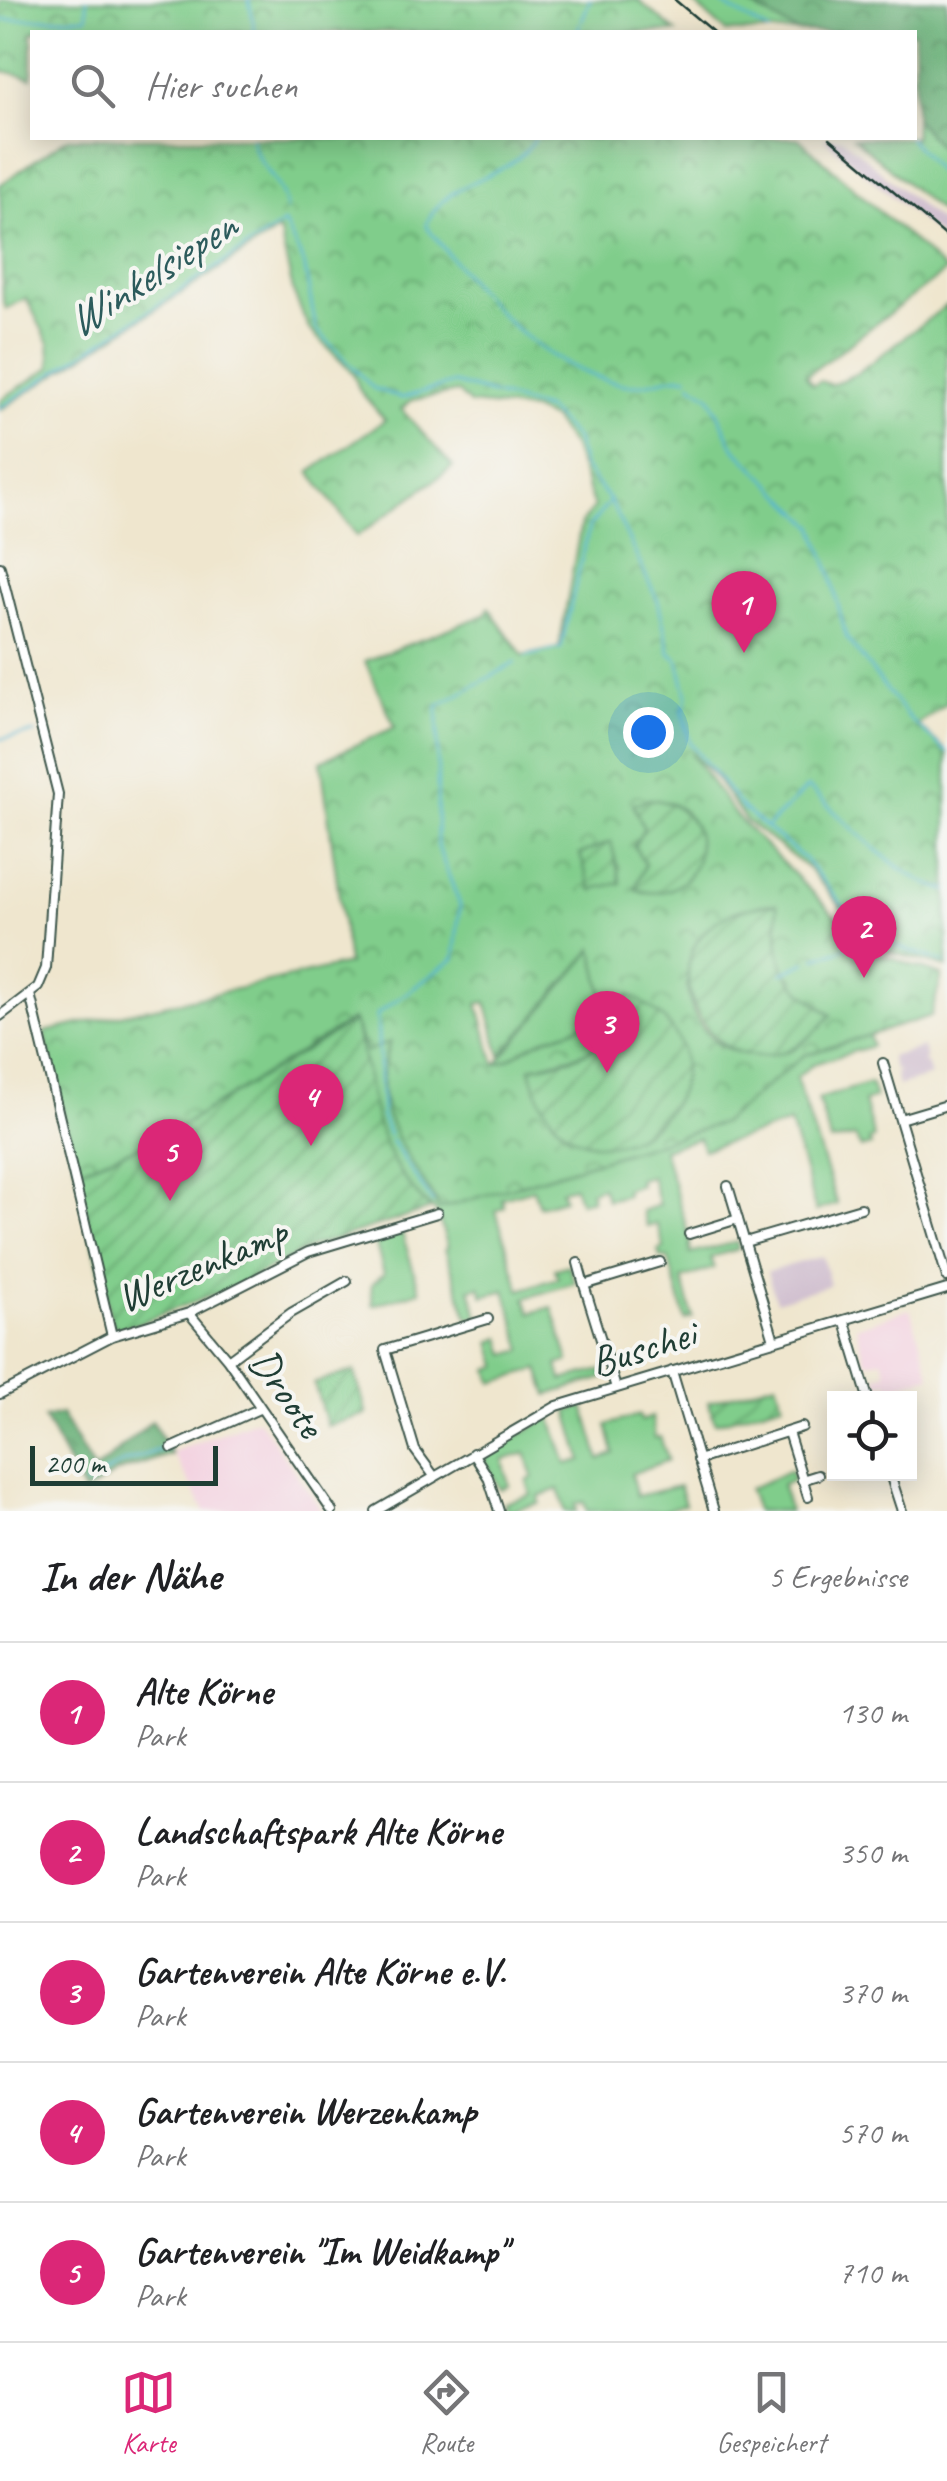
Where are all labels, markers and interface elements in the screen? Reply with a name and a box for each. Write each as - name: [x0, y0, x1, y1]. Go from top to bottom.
- search box: [30, 30, 917, 140]
- icon: search: [65, 58, 120, 113]
- text: Hier suchen: [145, 62, 297, 109]
- water label: Winkelsiepen: [55, 196, 250, 350]
- pin: 1: [712, 570, 776, 653]
- your location: [623, 707, 674, 758]
- pin: 2: [832, 896, 896, 978]
- pin: 3: [574, 990, 640, 1073]
- pin: 4: [278, 1064, 344, 1146]
- pin: 5: [138, 1118, 202, 1201]
- street label: Werzenkamp: [109, 1204, 298, 1324]
- street label: Buschei: [584, 1306, 707, 1389]
- street label: Droote: [237, 1338, 338, 1450]
- map controls: [827, 1391, 917, 1481]
- button: locate: [827, 1391, 917, 1481]
- scale bar: [30, 1441, 218, 1486]
- text: 200 m: [45, 1446, 105, 1481]
- text: In der Nähe: [40, 1550, 221, 1603]
- text: 5 Ergebnisse: [768, 1556, 907, 1597]
- text: Alte Körne: [135, 1668, 272, 1715]
- text: 1: [65, 1692, 80, 1733]
- text: 130 m: [838, 1692, 907, 1733]
- text: Park: [135, 1715, 186, 1756]
- text: Landschaftspark Alte Körne: [135, 1808, 501, 1855]
- text: 2: [65, 1832, 80, 1873]
- text: 350 m: [838, 1832, 907, 1873]
- text: Park: [135, 1855, 186, 1896]
- text: Gartenverein Alte Körne e.V.: [135, 1948, 506, 1995]
- text: 3: [65, 1972, 80, 2013]
- text: 370 m: [838, 1972, 907, 2013]
- text: Park: [135, 1995, 186, 2036]
- text: Gartenverein Werzenkamp: [135, 2088, 476, 2135]
- text: 4: [65, 2112, 80, 2153]
- text: 570 m: [838, 2112, 907, 2153]
- text: Park: [135, 2135, 186, 2176]
- text: Gartenverein "Im Weidkamp": [135, 2228, 507, 2275]
- text: 5: [66, 2252, 79, 2293]
- text: 710 m: [838, 2252, 907, 2293]
- text: Park: [135, 2275, 186, 2316]
- tab: Karte: [121, 2365, 176, 2460]
- tab: Route: [419, 2365, 474, 2460]
- tab: Gespeichert: [717, 2365, 826, 2460]

